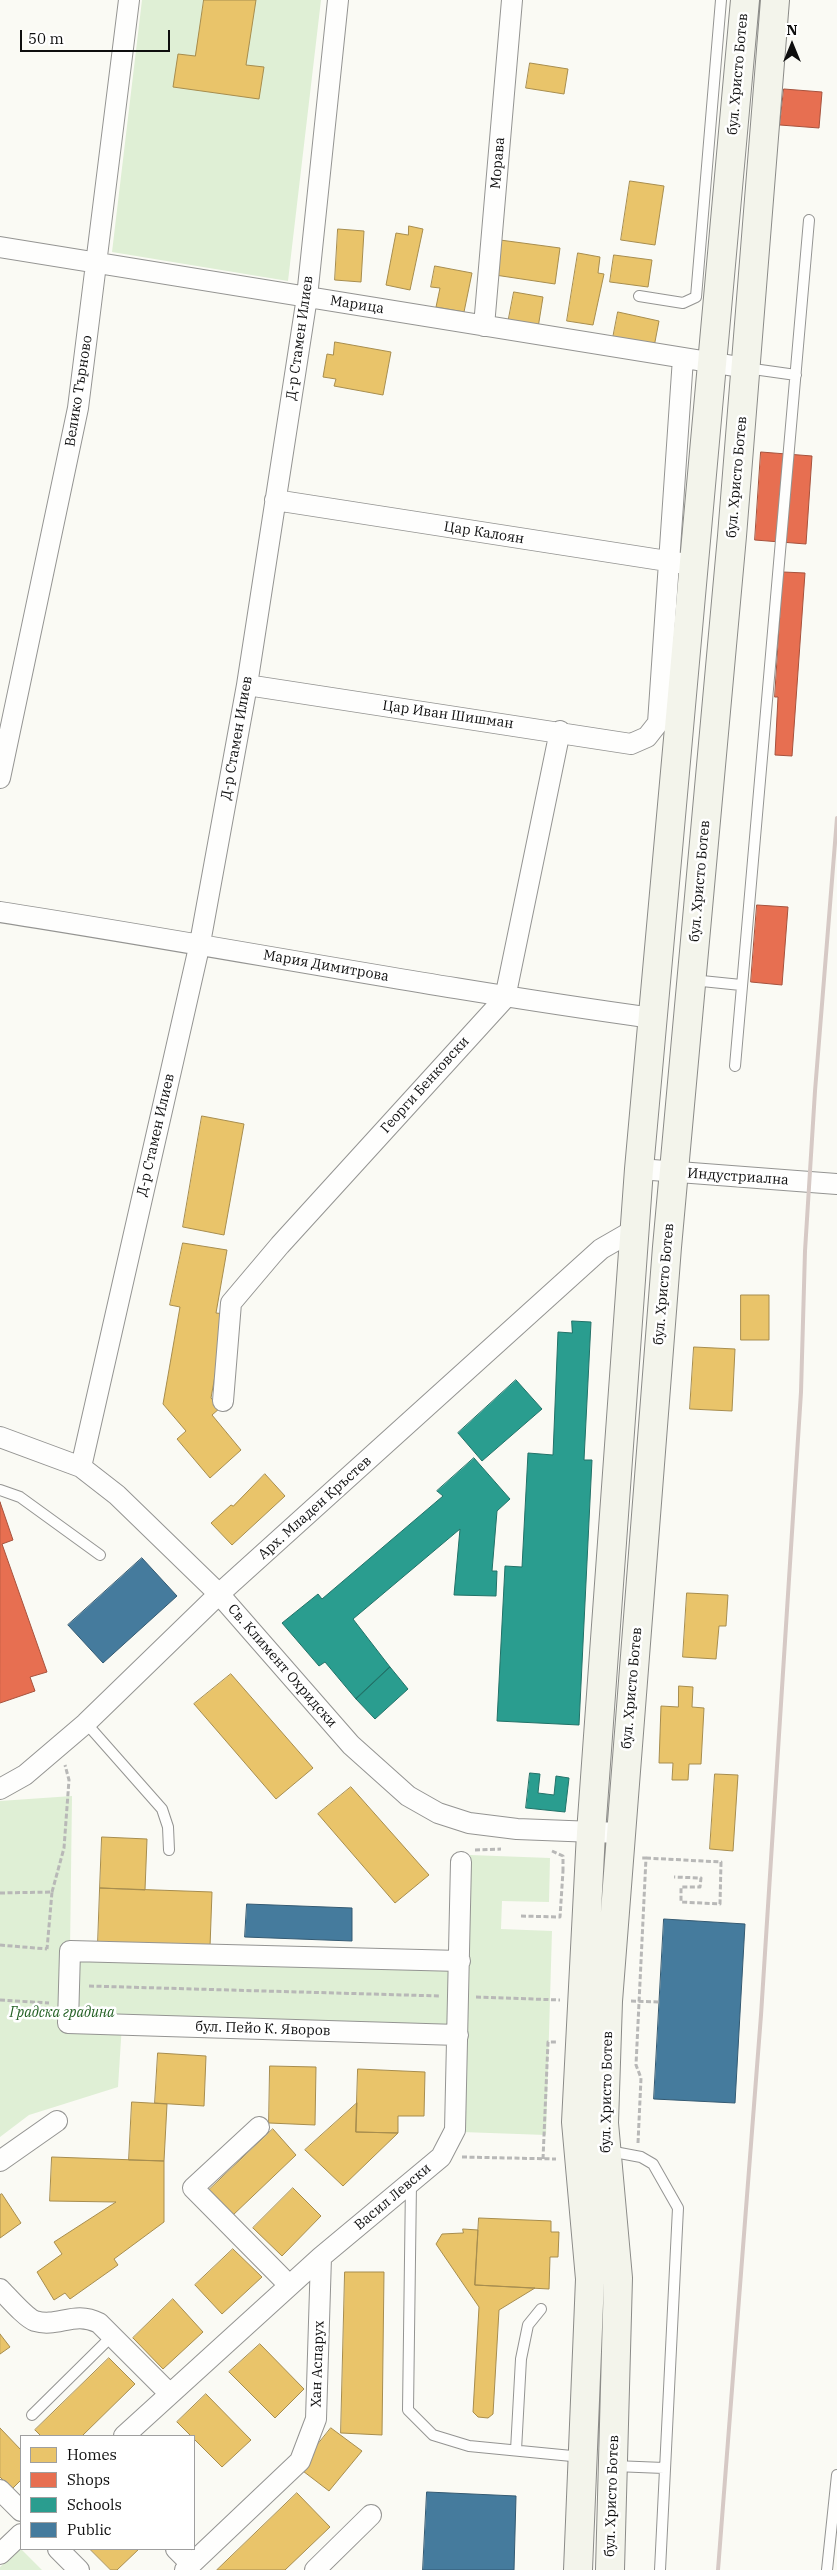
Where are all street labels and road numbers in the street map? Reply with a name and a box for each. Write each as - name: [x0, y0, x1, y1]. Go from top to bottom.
- street label: бул. Христо Ботев: [724, 12, 752, 136]
- street label: Морава: [487, 136, 509, 190]
- street label: Д-р Стамен Илиев: [283, 275, 317, 401]
- street label: Марица: [329, 292, 385, 318]
- street label: Велико Търново: [62, 334, 96, 448]
- street label: бул. Христо Ботев: [723, 415, 751, 539]
- street label: Цар Калоян: [443, 518, 525, 548]
- street label: Д-р Стамен Илиев: [218, 675, 256, 801]
- street label: Цар Иван Шишман: [381, 697, 515, 733]
- street label: бул. Христо Ботев: [686, 819, 714, 943]
- street label: Мария Димитрова: [262, 947, 390, 985]
- street label: Георги Бенковски: [377, 1033, 473, 1137]
- street label: Д-р Стамен Илиев: [134, 1072, 178, 1198]
- street label: Индустриална: [687, 1165, 789, 1189]
- street label: бул. Христо Ботев: [650, 1222, 678, 1346]
- street label: Арх. Младен Кръстев: [255, 1453, 375, 1563]
- street label: Св. Климент Охридски: [224, 1601, 340, 1731]
- street label: бул. Христо Ботев: [618, 1626, 646, 1750]
- street label: бул. Пейо К. Яворов: [195, 2018, 331, 2040]
- street label: бул. Христо Ботев: [598, 2031, 616, 2153]
- street label: Васил Левски: [351, 2160, 435, 2234]
- street label: Хан Аспарух: [308, 2320, 328, 2408]
- street label: бул. Христо Ботев: [601, 2435, 623, 2557]

